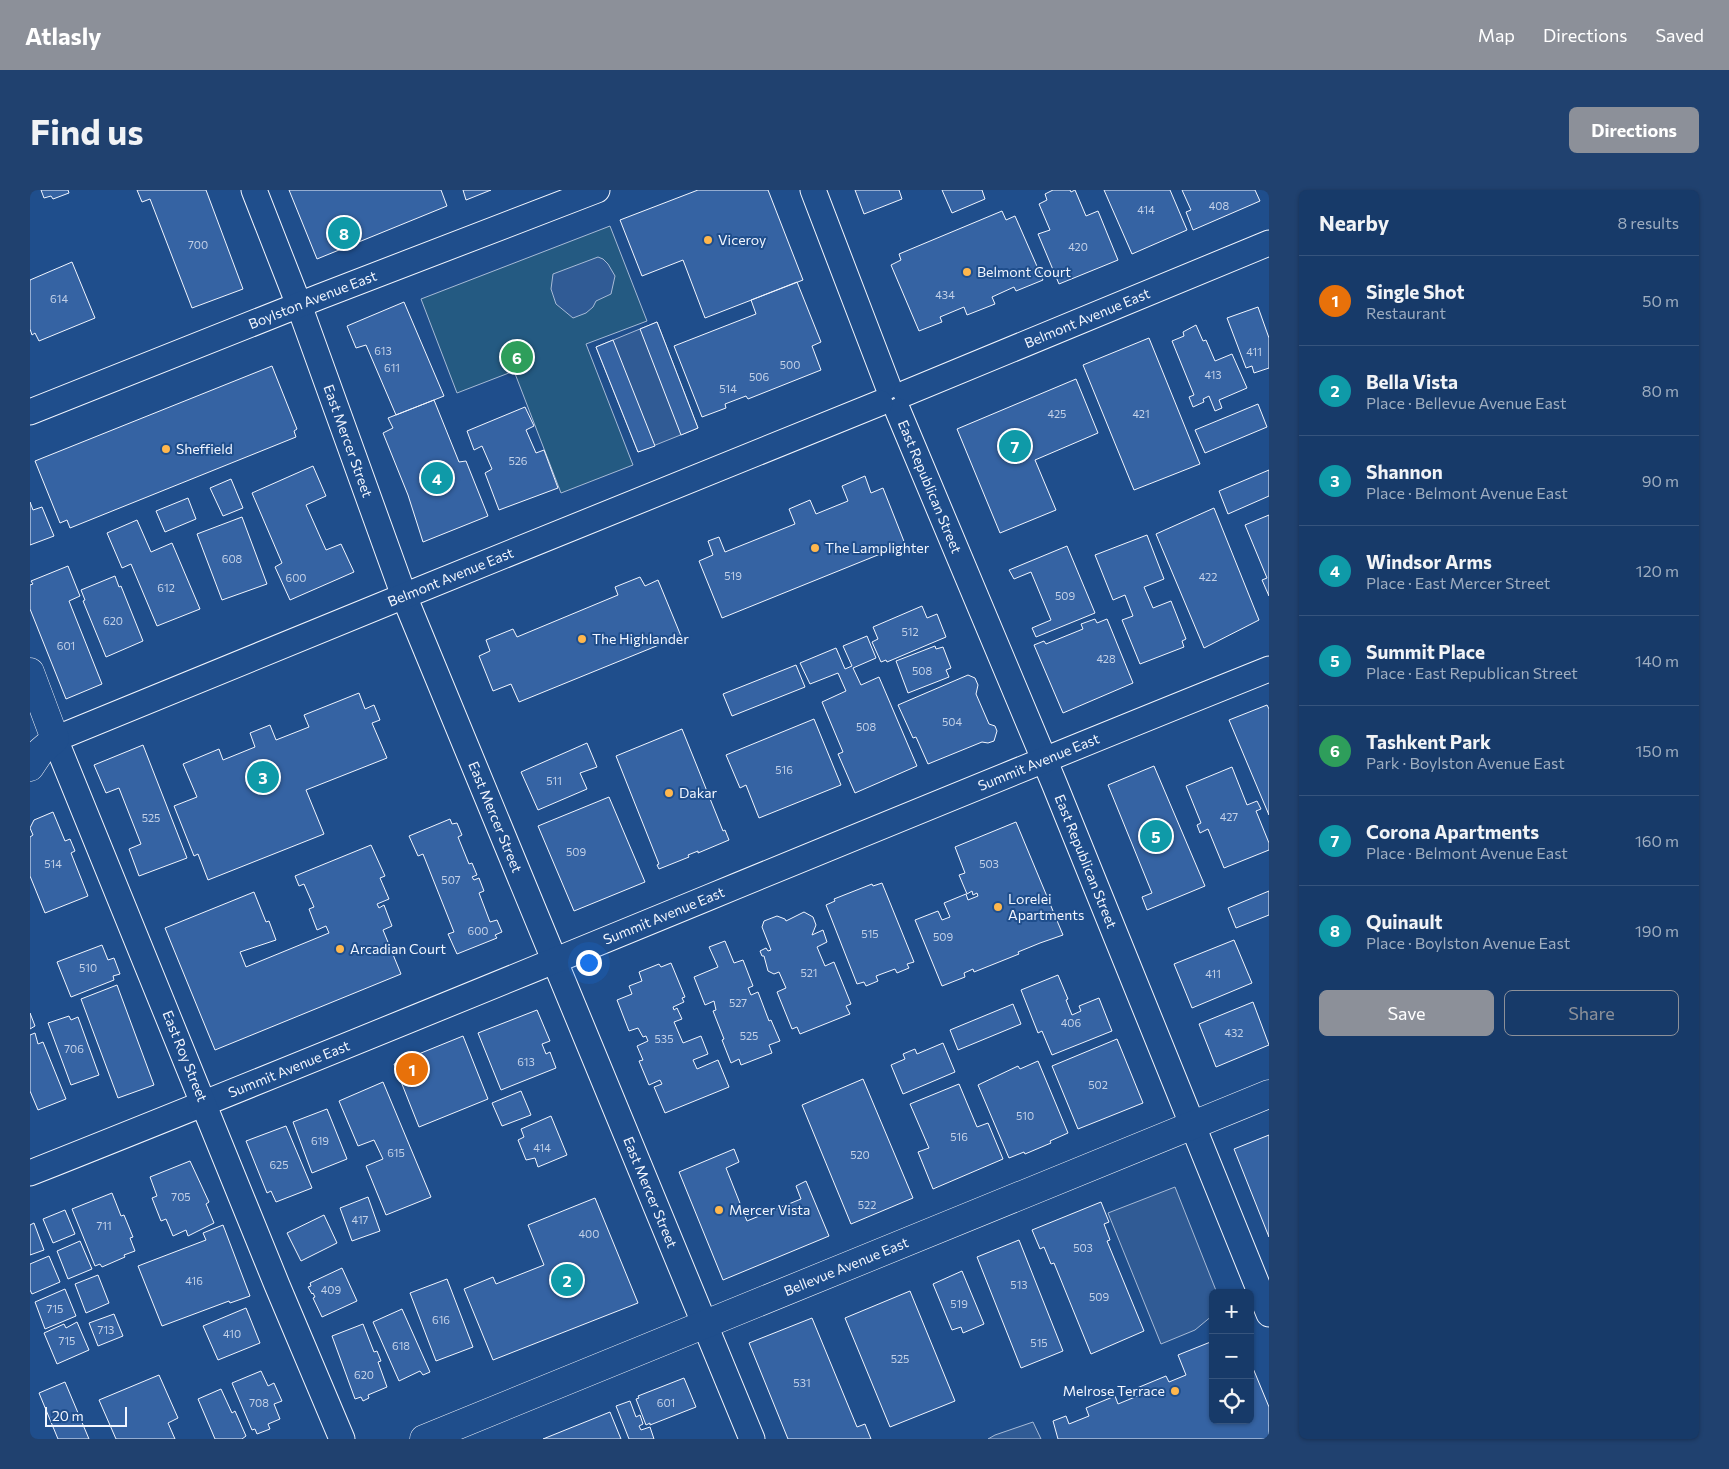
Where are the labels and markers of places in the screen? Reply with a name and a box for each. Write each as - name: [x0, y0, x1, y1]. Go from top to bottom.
- pin: 8: [328, 214, 360, 252]
- place label: Viceroy: [718, 231, 766, 248]
- marker: Viceroy: [702, 234, 714, 246]
- place label: Belmont Court: [977, 263, 1071, 280]
- marker: Belmont Court: [961, 266, 973, 278]
- pin: 6: [501, 338, 533, 376]
- pin: 7: [999, 427, 1031, 465]
- place label: Sheffield: [176, 440, 233, 457]
- marker: Sheffield: [160, 443, 172, 455]
- pin: 4: [421, 459, 453, 497]
- place label: The Lamplighter: [825, 539, 930, 556]
- marker: The Lamplighter: [809, 542, 821, 554]
- place label: The Highlander: [592, 630, 689, 647]
- marker: The Highlander: [576, 633, 588, 645]
- pin: 3: [247, 758, 279, 796]
- place label: Dakar: [679, 784, 718, 801]
- marker: Dakar: [663, 787, 675, 799]
- pin: 5: [1140, 817, 1172, 855]
- place label: Lorelei Apartments: [1008, 890, 1084, 923]
- marker: Lorelei Apartments: [992, 901, 1004, 913]
- place label: Arcadian Court: [350, 940, 446, 957]
- marker: Arcadian Court: [334, 943, 346, 955]
- pin: 1: [396, 1050, 428, 1088]
- place label: Mercer Vista: [729, 1201, 810, 1218]
- marker: Mercer Vista: [713, 1204, 725, 1216]
- pin: 2: [551, 1261, 583, 1299]
- place label: Melrose Terrace: [1063, 1382, 1165, 1399]
- marker: Melrose Terrace: [1169, 1385, 1181, 1397]

